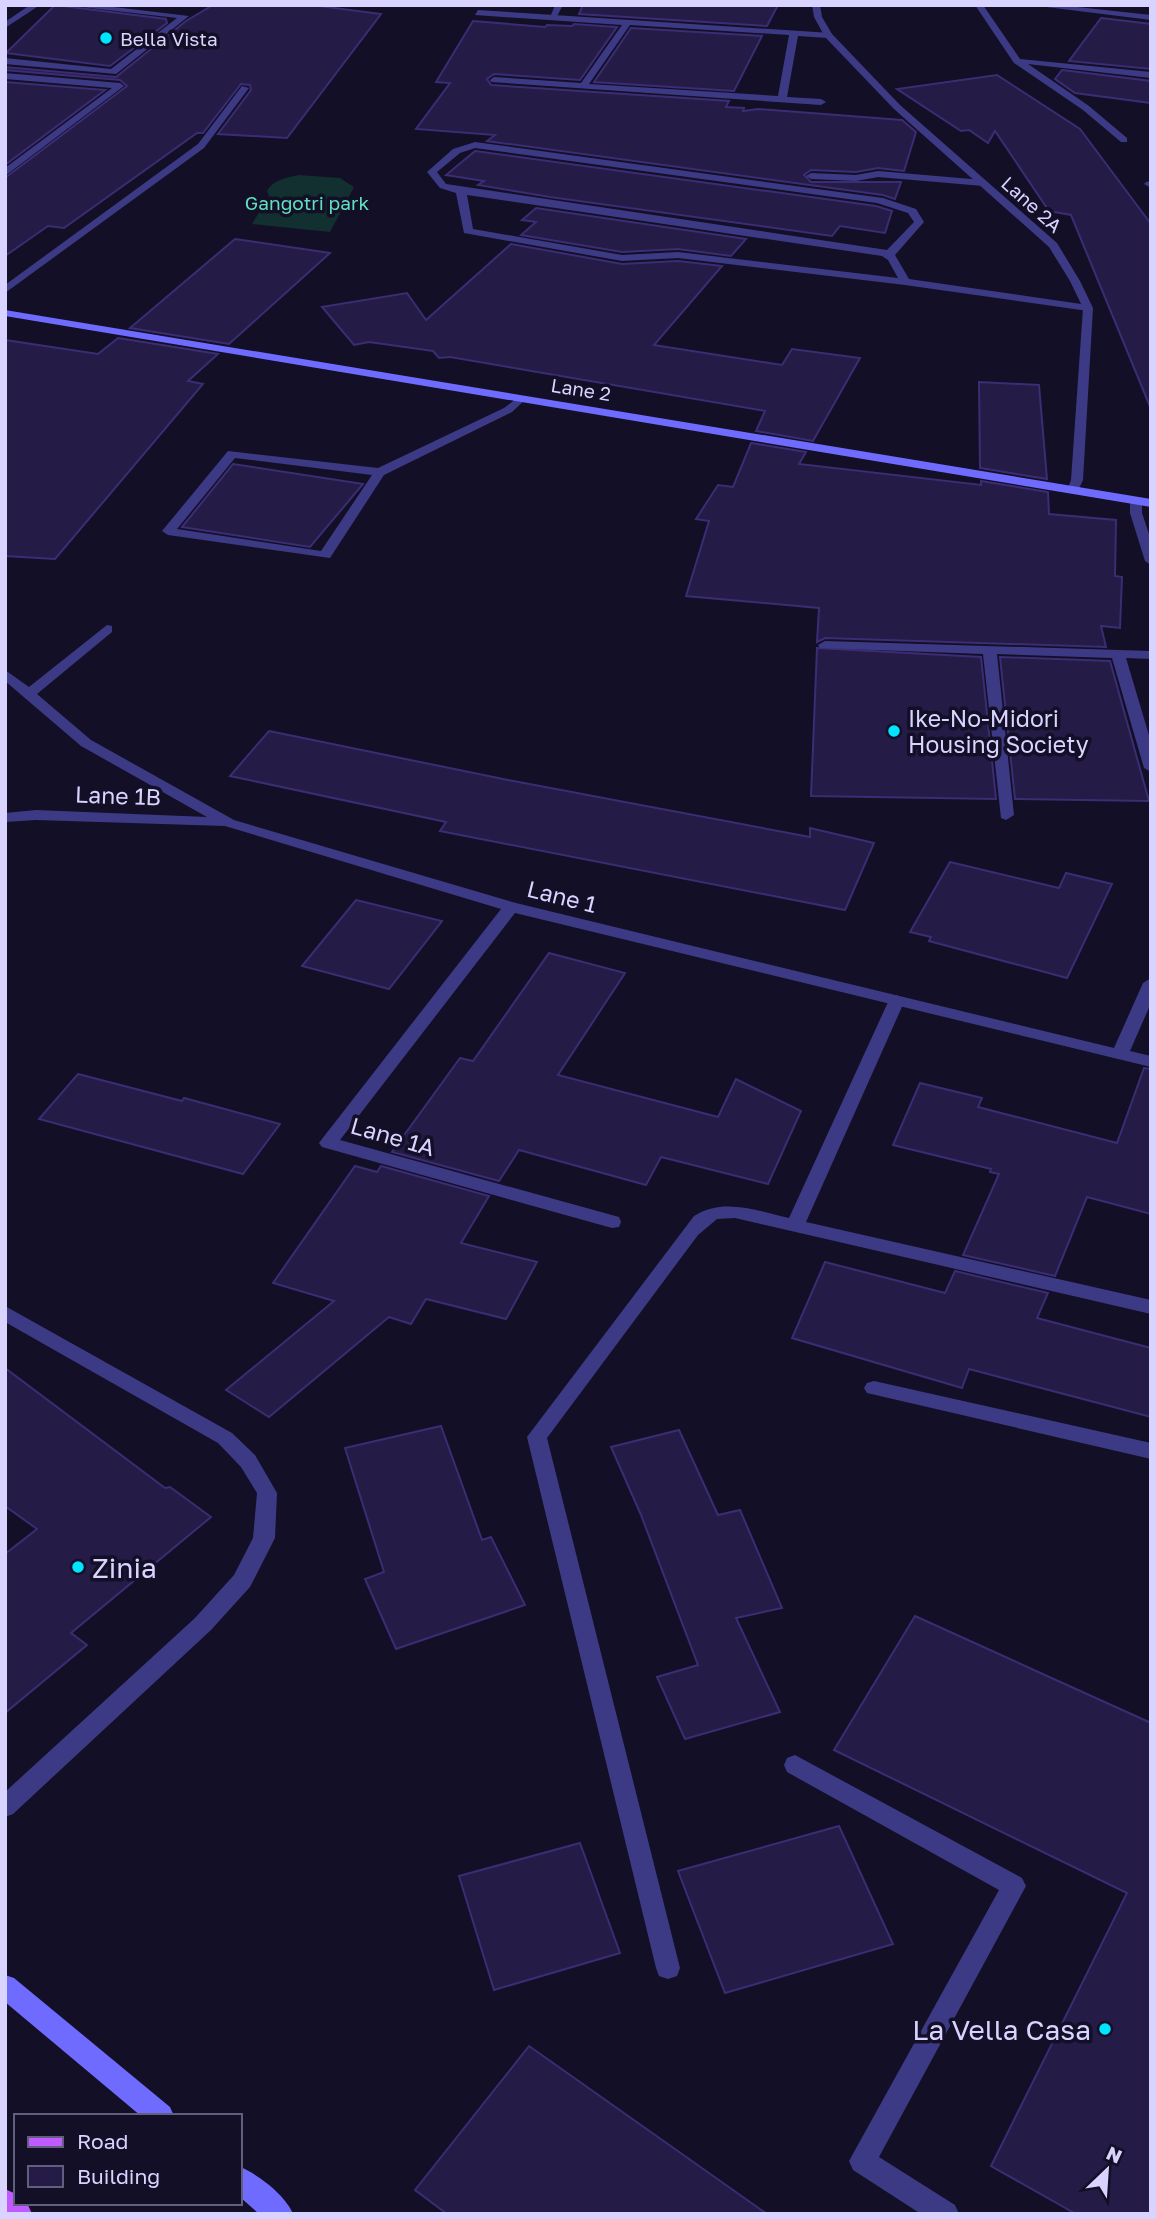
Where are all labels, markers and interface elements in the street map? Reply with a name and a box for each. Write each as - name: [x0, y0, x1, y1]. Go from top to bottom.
- place label: Bella Vista: [120, 27, 218, 50]
- marker: Bella Vista: [98, 30, 114, 46]
- street label: Lane 2A: [997, 171, 1067, 237]
- park label: Gangotri park: [245, 191, 369, 214]
- street label: Lane 2: [549, 373, 613, 405]
- place label: Ike-No-Midori Housing Society: [908, 704, 1089, 758]
- marker: Ike-No-Midori Housing Society: [886, 723, 902, 739]
- street label: Lane 1B: [74, 780, 162, 810]
- street label: Lane 1: [524, 874, 600, 918]
- street label: Lane 1A: [348, 1111, 438, 1161]
- place label: Zinia: [92, 1551, 157, 1584]
- marker: Zinia: [70, 1559, 86, 1575]
- place label: La Vella Casa: [912, 2013, 1091, 2046]
- marker: La Vella Casa: [1097, 2021, 1113, 2037]
- legend: [14, 2114, 242, 2205]
- text: Road: [77, 2128, 128, 2154]
- north arrow: [1072, 2135, 1142, 2205]
- text: N: [1103, 2141, 1126, 2168]
- text: Building: [77, 2163, 160, 2189]

